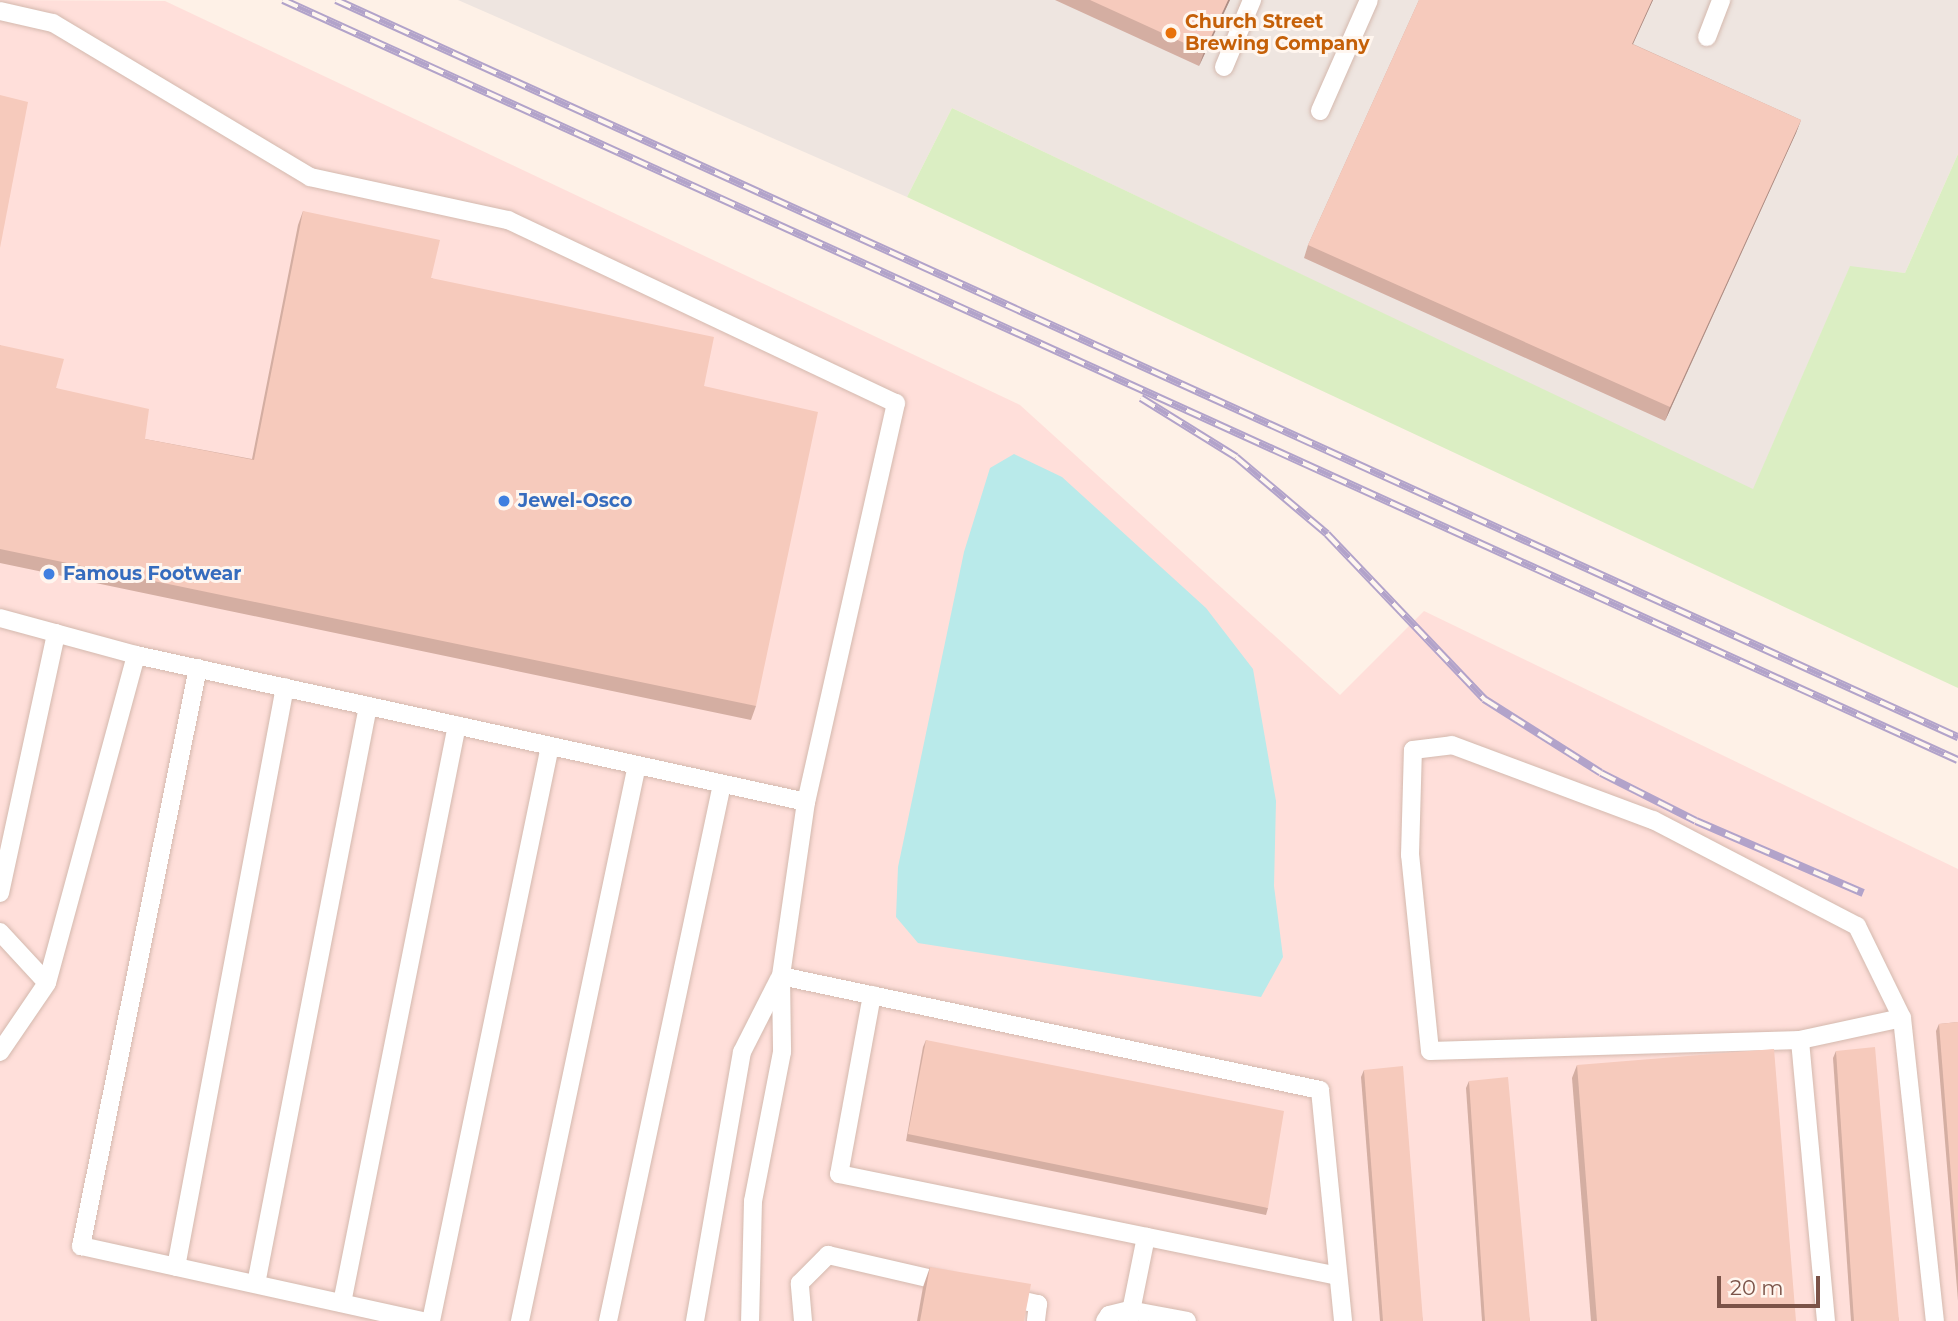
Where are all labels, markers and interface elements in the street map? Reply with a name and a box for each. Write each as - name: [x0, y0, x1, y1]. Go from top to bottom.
- place label: Church Street Brewing Company: [1185, 11, 1370, 55]
- marker: Church Street Brewing Company: [1163, 25, 1179, 41]
- place label: Jewel-Osco: [518, 490, 632, 512]
- marker: Jewel-Osco: [496, 493, 512, 509]
- place label: Famous Footwear: [63, 563, 242, 585]
- marker: Famous Footwear: [41, 566, 57, 582]
- scale bar: [1720, 1262, 1823, 1306]
- text: 20 m: [1730, 1275, 1784, 1300]

